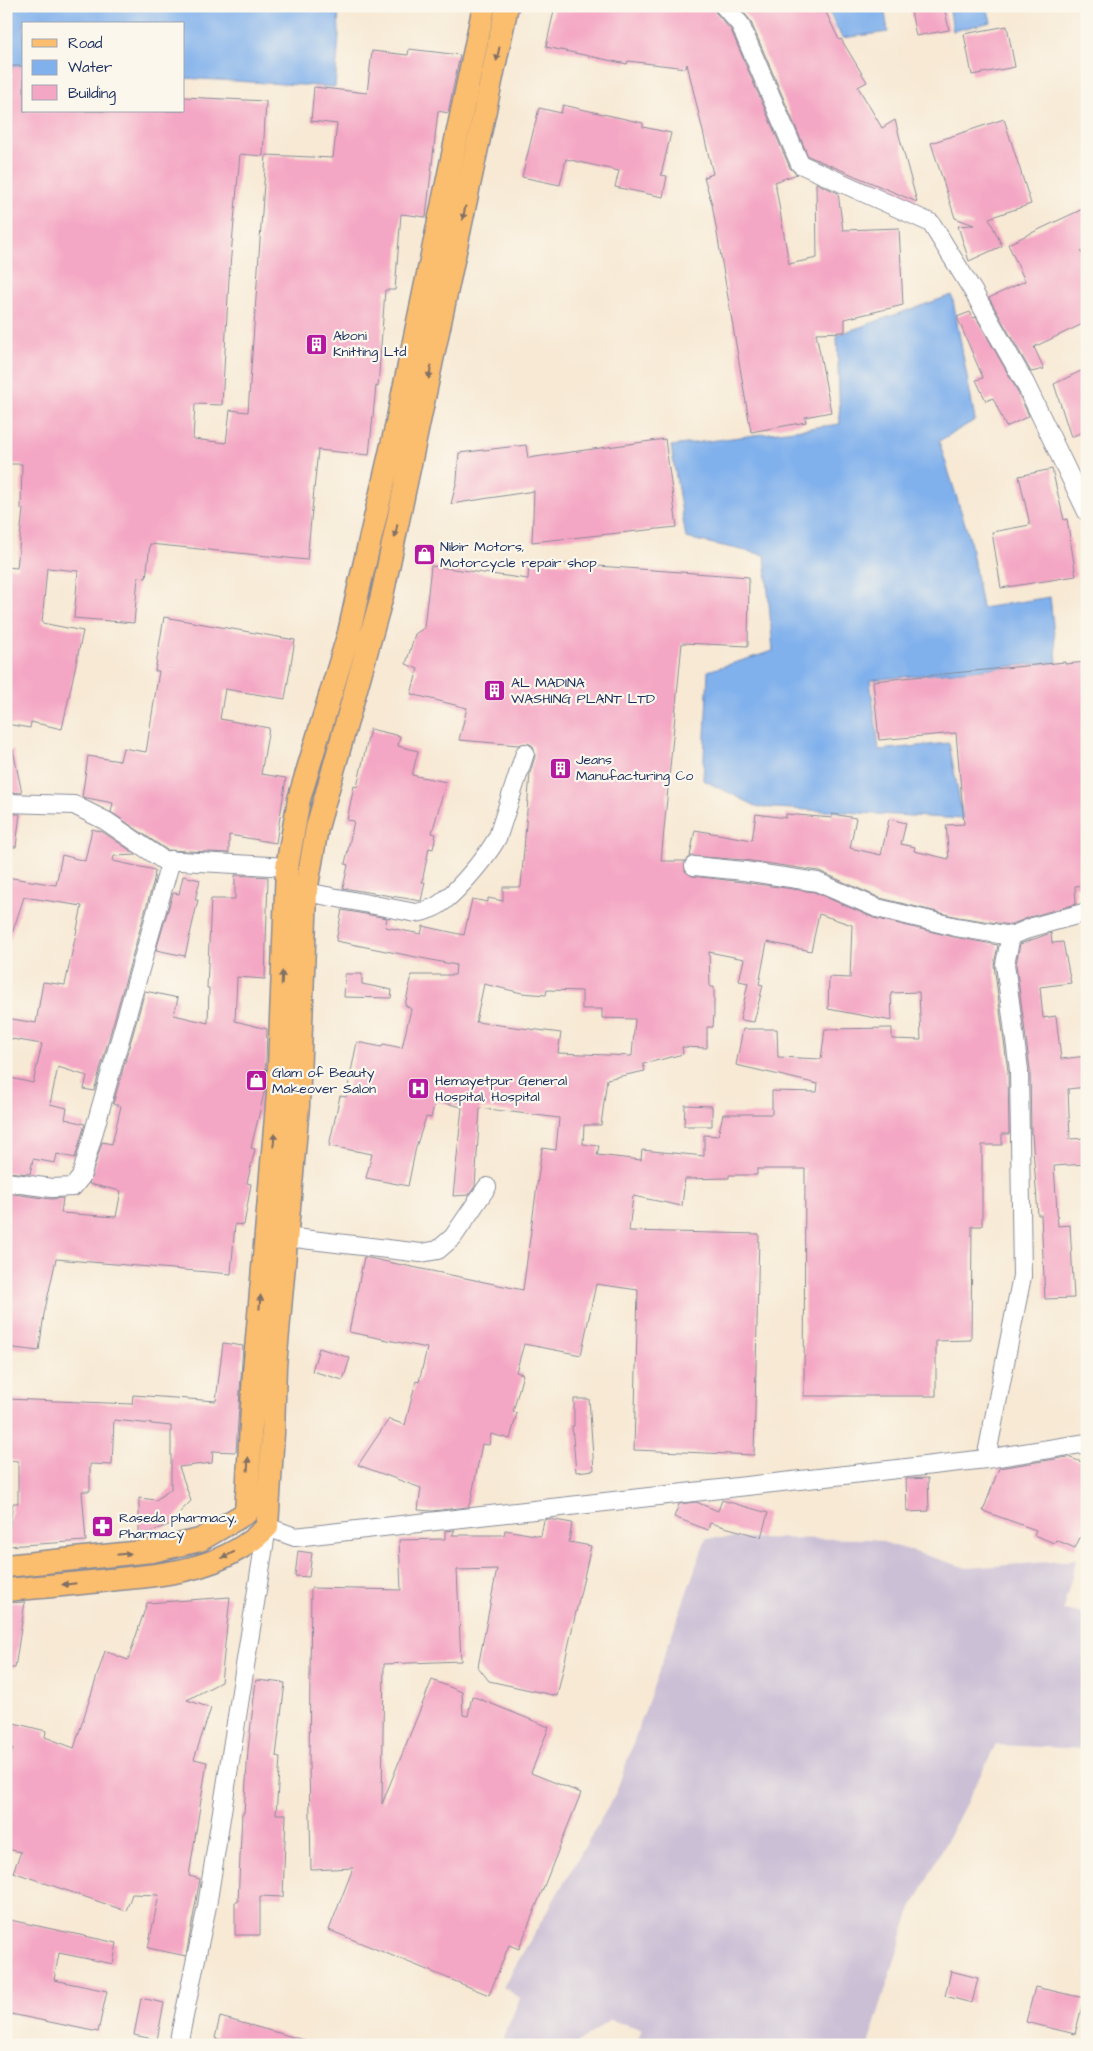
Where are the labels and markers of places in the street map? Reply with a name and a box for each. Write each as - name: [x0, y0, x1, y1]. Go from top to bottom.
- place label: Aboni Knitting Ltd: [333, 326, 406, 362]
- building icon: Aboni Knitting Ltd: [305, 332, 329, 356]
- place label: Nibir Motors, Motorcycle repair shop: [440, 537, 597, 573]
- shop icon: Nibir Motors, Motorcycle repair shop: [412, 543, 436, 567]
- place label: AL MADINA WASHING PLANT LTD: [511, 673, 655, 709]
- building icon: AL MADINA WASHING PLANT LTD: [483, 679, 507, 703]
- place label: Jeans Manufacturing Co: [576, 750, 693, 786]
- building icon: Jeans Manufacturing Co: [548, 756, 572, 780]
- place label: Glam of Beauty Makeover Salon: [272, 1063, 376, 1099]
- shop icon: Glam of Beauty Makeover Salon: [244, 1069, 268, 1093]
- place label: Hemayetpur General Hospital, Hospital: [435, 1071, 567, 1107]
- hospital icon: Hemayetpur General Hospital, Hospital: [407, 1077, 431, 1101]
- place label: Raseda pharmacy, Pharmacy: [119, 1508, 237, 1544]
- pharmacy icon: Raseda pharmacy, Pharmacy: [91, 1514, 115, 1538]

